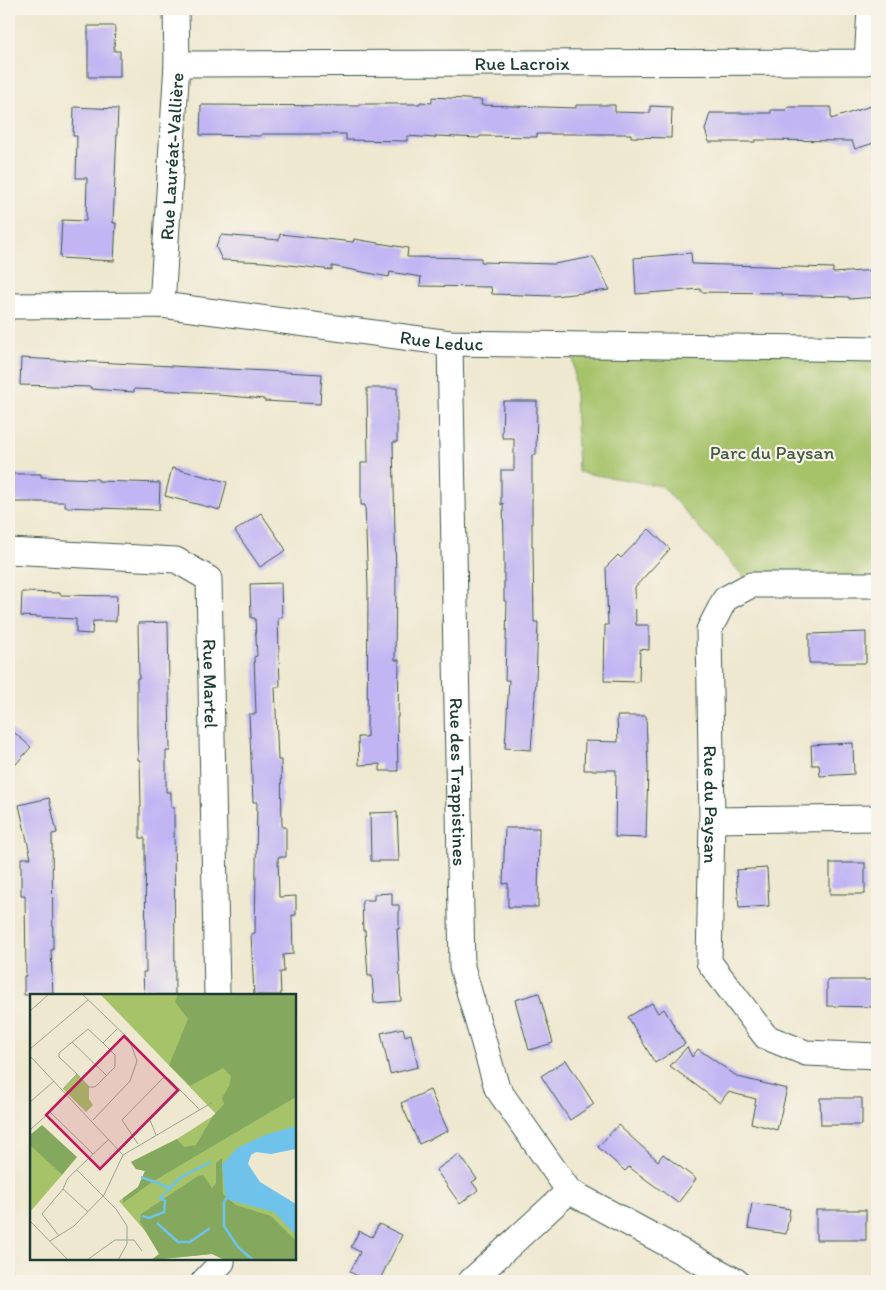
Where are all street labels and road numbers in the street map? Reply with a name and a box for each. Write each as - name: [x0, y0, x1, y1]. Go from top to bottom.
- street label: Rue Lacroix: [475, 52, 570, 75]
- street label: Rue Lauréat-Vallière: [155, 72, 188, 241]
- street label: Rue Leduc: [398, 326, 484, 355]
- street label: Rue Martel: [198, 639, 223, 729]
- street label: Rue des Trappistines: [445, 697, 471, 866]
- street label: Rue du Paysan: [699, 745, 723, 864]

